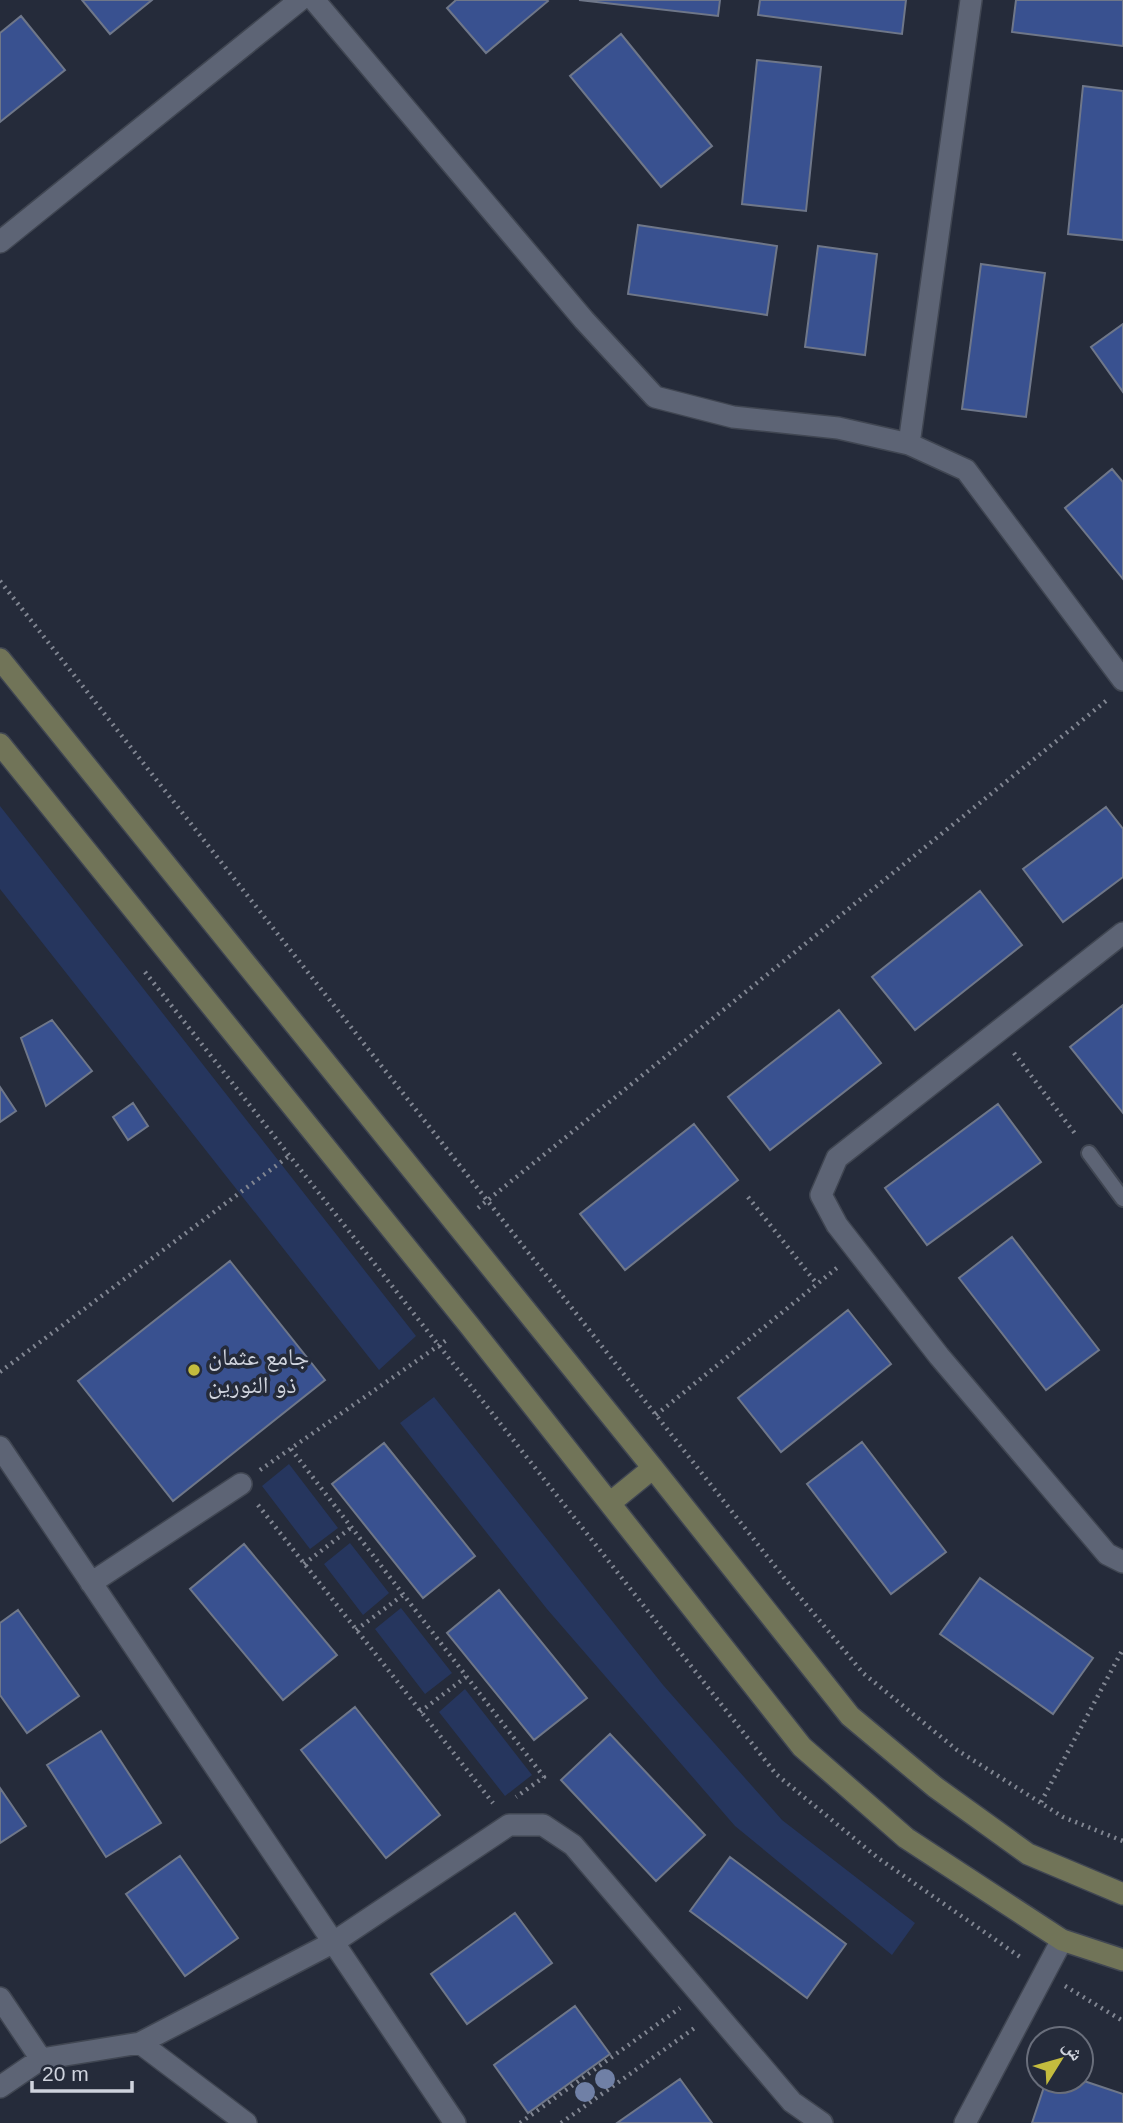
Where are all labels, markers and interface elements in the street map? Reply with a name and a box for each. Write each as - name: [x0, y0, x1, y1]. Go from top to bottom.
- place label: جامع عثمان ذو النورين: [208, 1343, 309, 1399]
- marker: جامع عثمان ذو النورين: [186, 1362, 202, 1378]
- north arrow: [1025, 2025, 1095, 2095]
- text: ش: [1058, 2036, 1088, 2065]
- scale bar: [32, 2050, 131, 2094]
- text: 20 m: [42, 2062, 89, 2085]

